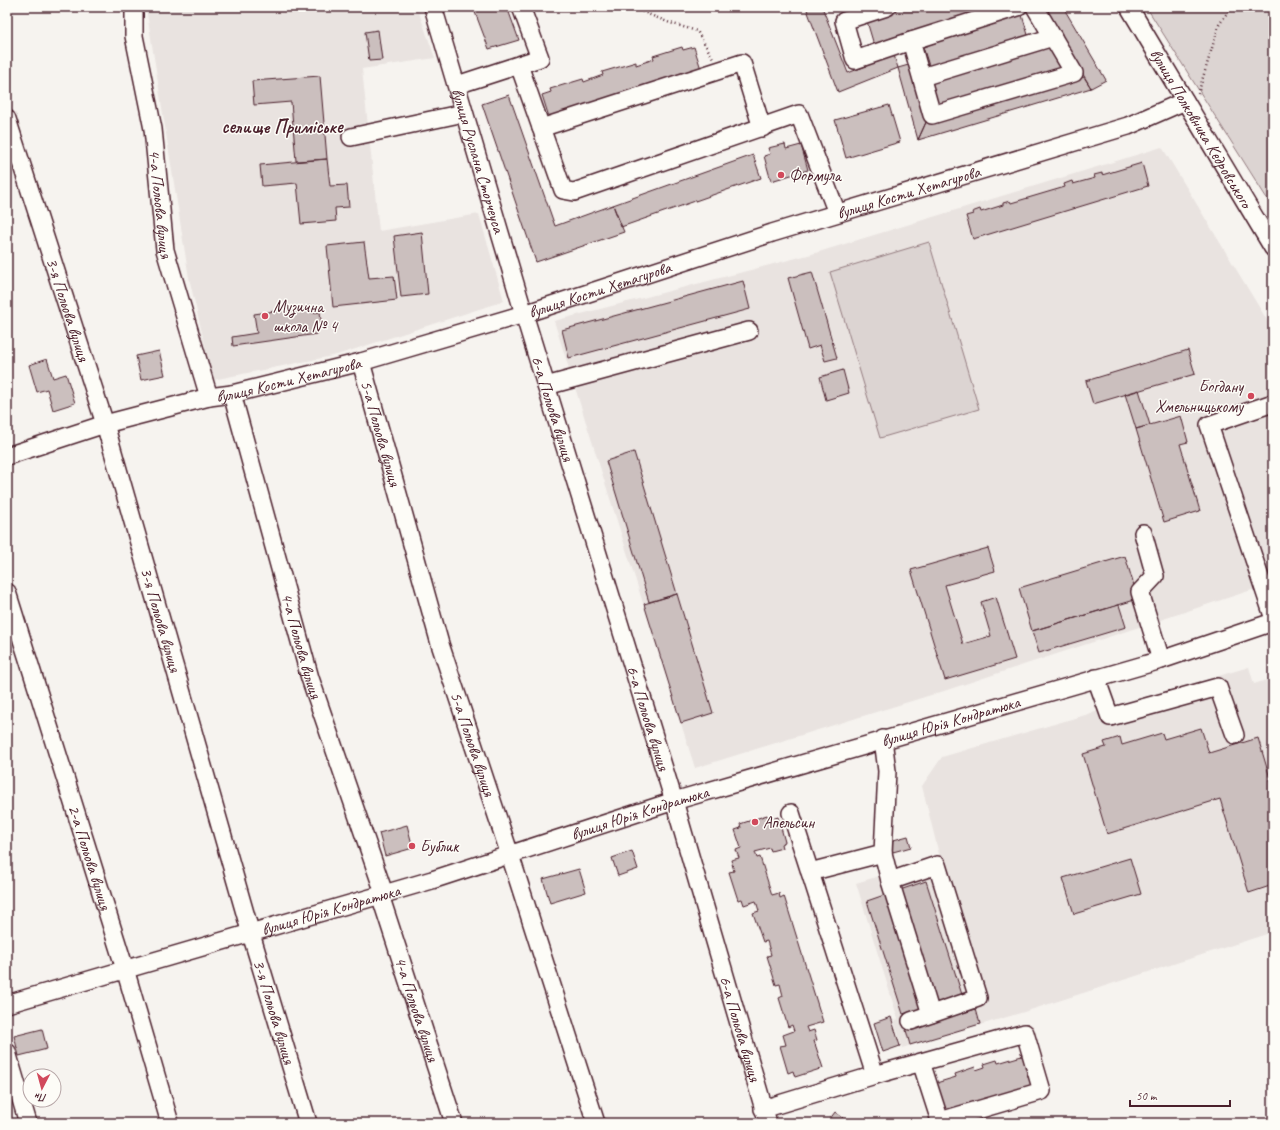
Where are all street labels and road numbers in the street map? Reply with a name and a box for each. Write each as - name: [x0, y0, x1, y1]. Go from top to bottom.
- street label: вулиця Полковника Кедровського: [1146, 45, 1258, 213]
- street label: вулиця Руслана Сторчеуса: [447, 85, 510, 237]
- street label: 4-а Польова вулиця: [145, 148, 178, 262]
- street label: вулиця Кости Хетагурова: [834, 160, 984, 223]
- street label: 3-я Польова вулиця: [42, 255, 95, 365]
- street label: вулиця Кости Хетагурова: [526, 256, 675, 322]
- street label: вулиця Кости Хетагурова: [215, 352, 365, 406]
- street label: 6-а Польова вулиця: [527, 353, 579, 464]
- street label: 5-а Польова вулиця: [356, 378, 406, 489]
- street label: 3-я Польова вулиця: [136, 565, 186, 675]
- street label: 4-а Польова вулиця: [277, 590, 327, 702]
- street label: 6-а Польова вулиця: [622, 663, 675, 774]
- street label: 5-а Польова вулиця: [446, 689, 501, 800]
- street label: вулиця Юрія Кондратюка: [879, 691, 1023, 751]
- street label: вулиця Юрія Кондратюка: [568, 781, 712, 844]
- street label: 2-а Польова вулиця: [64, 802, 117, 913]
- street label: вулиця Юрія Кондратюка: [259, 879, 403, 940]
- street label: 4-а Польова вулиця: [390, 954, 444, 1065]
- street label: 3-я Польова вулиця: [249, 957, 300, 1067]
- street label: 6-а Польова вулиця: [715, 973, 766, 1085]

